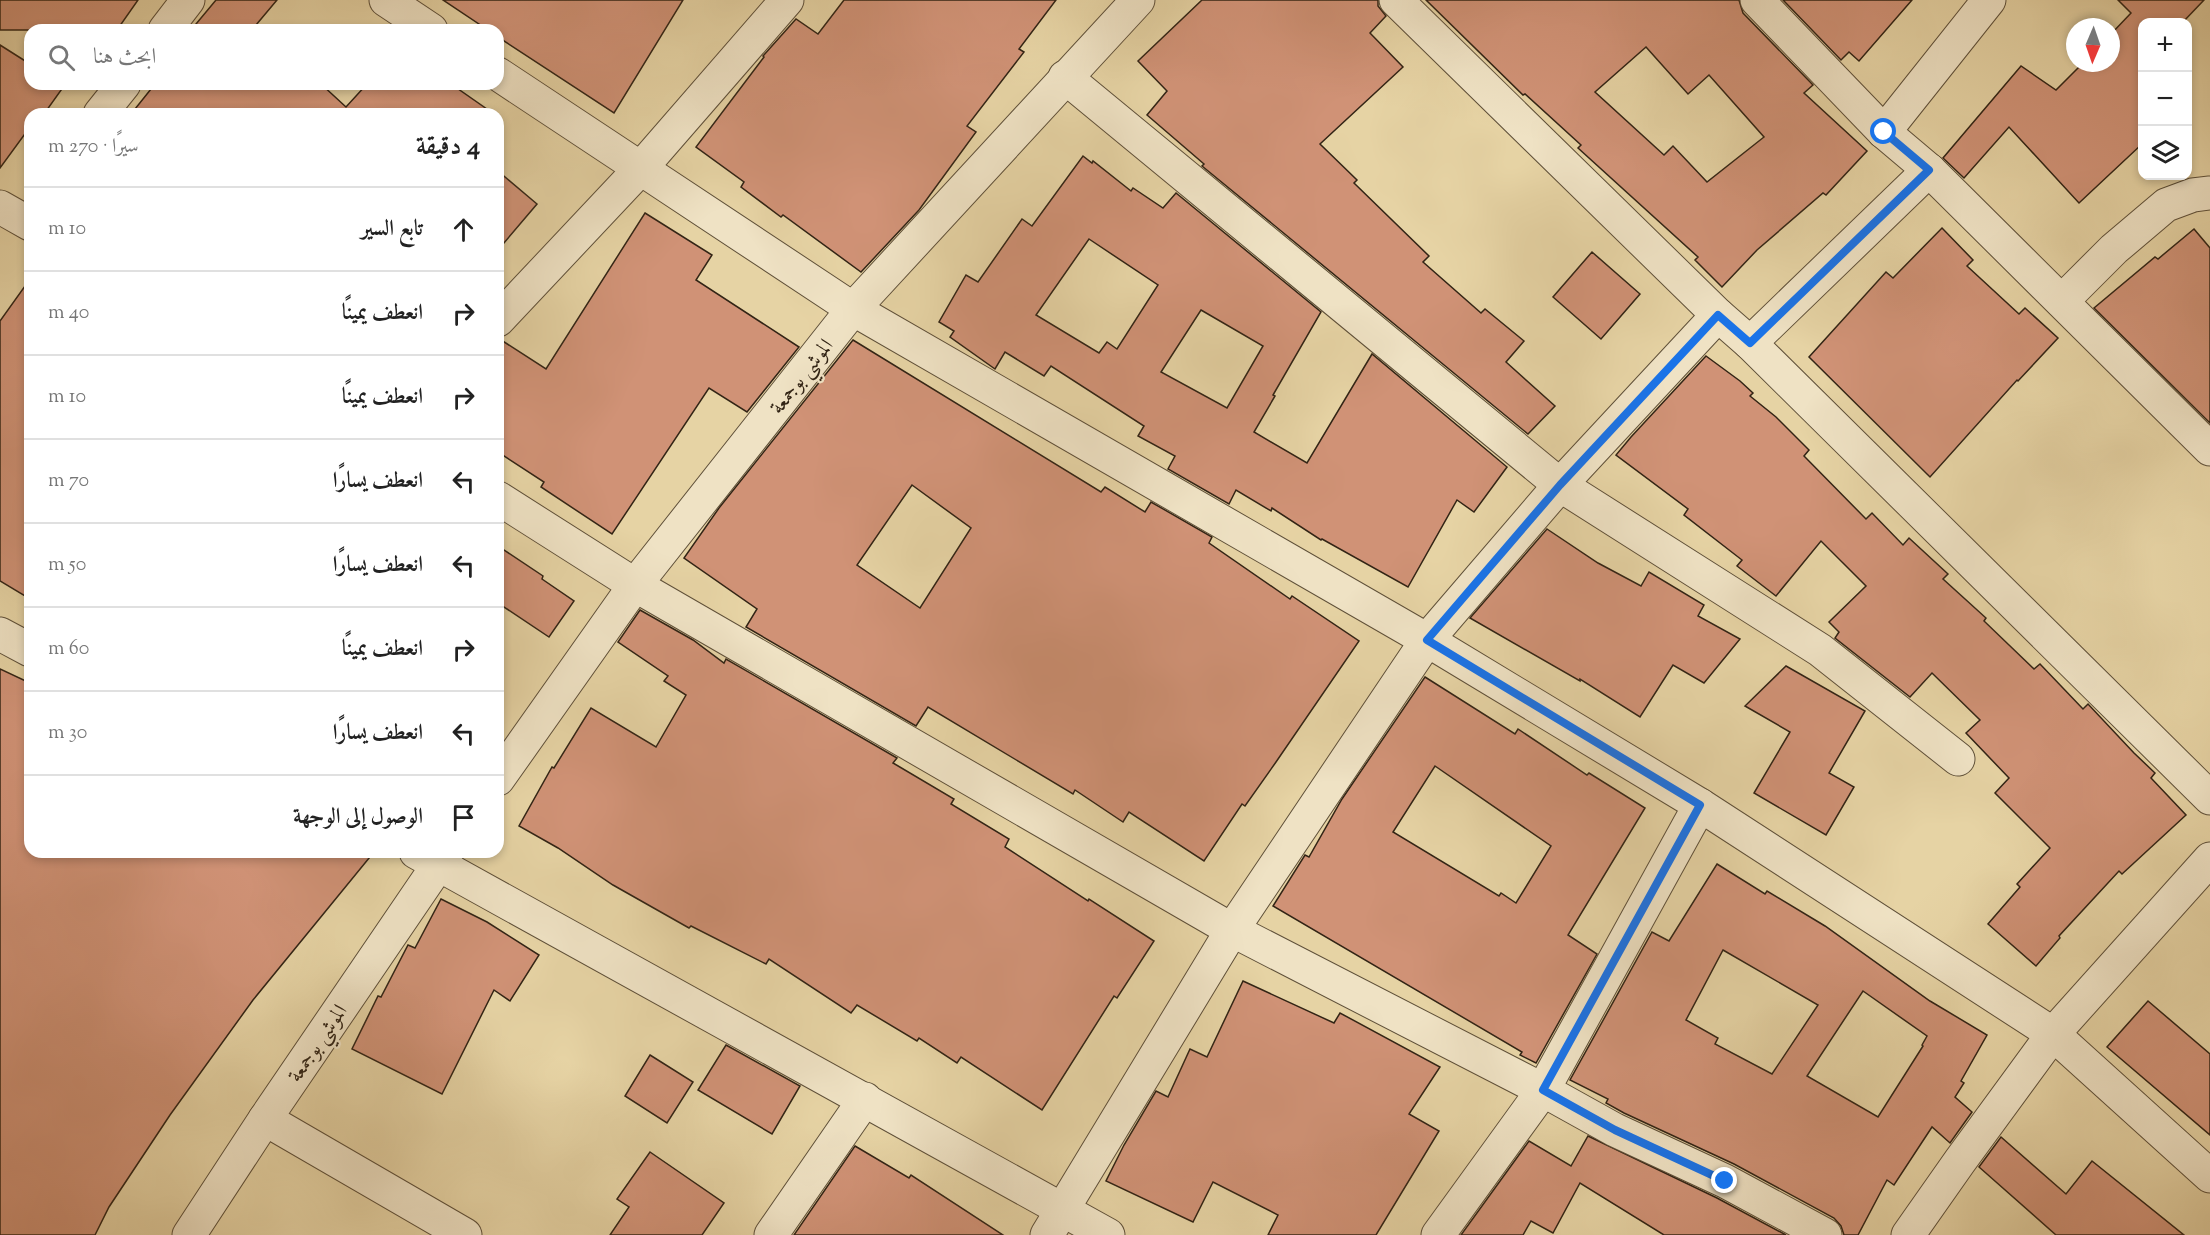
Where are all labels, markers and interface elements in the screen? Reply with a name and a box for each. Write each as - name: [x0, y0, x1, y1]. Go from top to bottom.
- north arrow: [2066, 18, 2120, 72]
- map controls: [2138, 18, 2192, 180]
- button: +: [2138, 18, 2192, 72]
- search box: [24, 24, 504, 90]
- icon: search: [45, 41, 78, 74]
- text: ابحث هنا: [93, 42, 156, 74]
- button: −: [2138, 72, 2192, 126]
- route start: [1870, 118, 1896, 144]
- button: layers: [2138, 126, 2192, 180]
- text: 4 دقيقة: [416, 129, 480, 166]
- text: سيرًا · 270 m: [48, 133, 139, 162]
- icon: ahead: [447, 213, 480, 246]
- text: تابع السير: [361, 214, 423, 246]
- text: 10 m: [48, 215, 86, 244]
- icon: right: [447, 297, 480, 330]
- text: انعطف يمينًا: [342, 298, 423, 330]
- text: 40 m: [48, 299, 89, 328]
- street label: الموشي بوجمعة: [764, 333, 844, 423]
- icon: right: [447, 381, 480, 414]
- text: انعطف يمينًا: [342, 382, 423, 414]
- text: 10 m: [48, 383, 86, 412]
- icon: left: [447, 465, 480, 498]
- text: انعطف يسارًا: [333, 466, 423, 498]
- text: 70 m: [48, 467, 89, 496]
- icon: left: [447, 549, 480, 582]
- text: انعطف يسارًا: [333, 550, 423, 582]
- text: 50 m: [48, 551, 86, 580]
- icon: right: [447, 633, 480, 666]
- text: انعطف يمينًا: [342, 634, 423, 666]
- text: 60 m: [48, 635, 89, 664]
- icon: left: [447, 717, 480, 750]
- text: انعطف يسارًا: [333, 718, 423, 750]
- text: 30 m: [48, 719, 87, 748]
- icon: arrive: [447, 801, 480, 834]
- text: الوصول إلى الوجهة: [293, 802, 423, 834]
- street label: الموشي بوجمعة: [281, 999, 358, 1091]
- route end: [1711, 1167, 1737, 1193]

